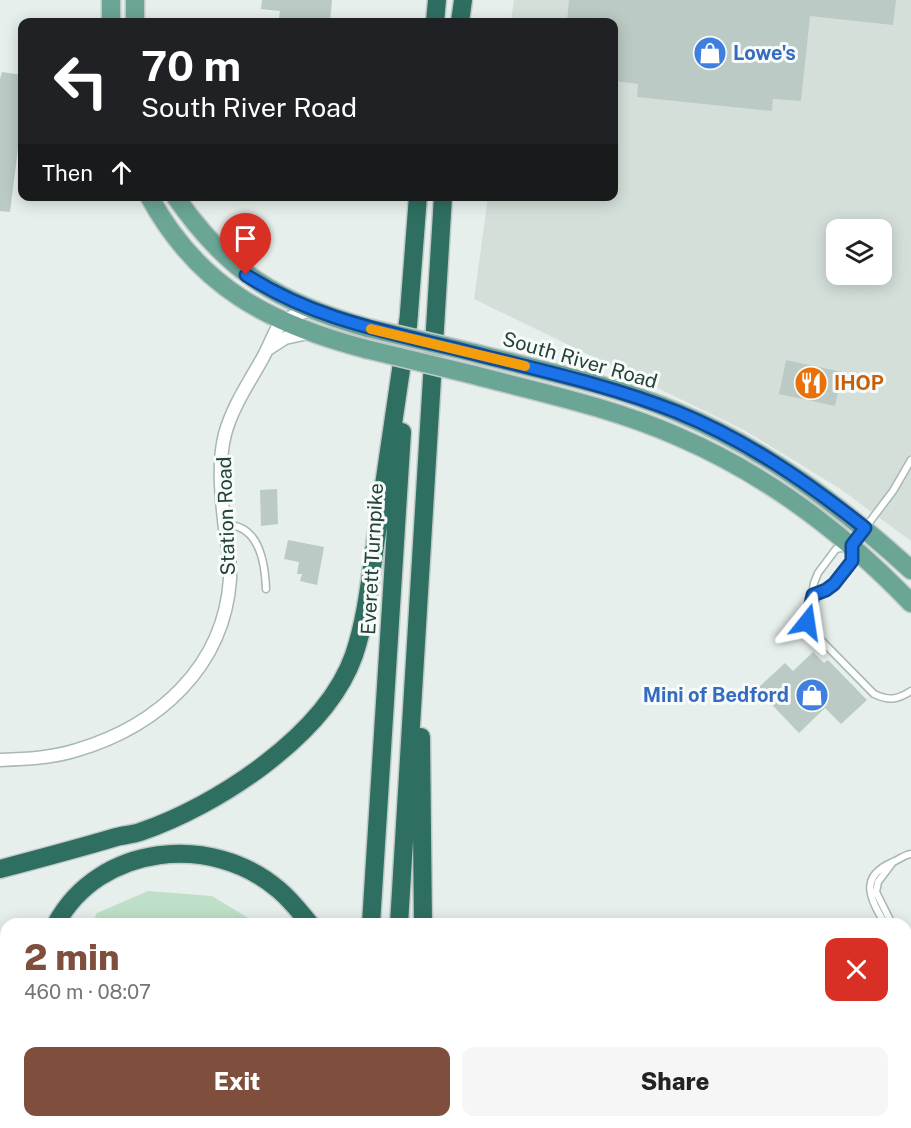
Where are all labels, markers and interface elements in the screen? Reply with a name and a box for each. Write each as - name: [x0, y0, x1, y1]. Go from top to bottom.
- shop icon: Lowe's: [692, 35, 728, 71]
- text: 70 m: [141, 41, 241, 90]
- place label: Lowe's: [733, 41, 796, 65]
- icon: left: [42, 42, 120, 120]
- text: South River Road: [141, 91, 357, 123]
- icon: ahead: [105, 156, 138, 189]
- text: Then: [42, 160, 93, 186]
- pin: [220, 213, 271, 275]
- map controls: [826, 219, 892, 285]
- button: layers: [826, 219, 892, 285]
- icon: arrive: [229, 222, 262, 255]
- street label: South River Road: [500, 326, 660, 394]
- restaurant icon: IHOP: [793, 365, 829, 401]
- place label: IHOP: [834, 371, 884, 395]
- street label: Station Road: [212, 456, 240, 576]
- street label: Everett Turnpike: [356, 482, 388, 636]
- position arrow: [775, 590, 839, 654]
- shop icon: Mini of Bedford: [794, 677, 830, 713]
- place label: Mini of Bedford: [643, 683, 789, 707]
- text: 2 min: [24, 936, 120, 978]
- button: close: [825, 938, 888, 1001]
- text: 460 m · 08:07: [24, 980, 151, 1004]
- button: Exit: [24, 1047, 450, 1116]
- button: Share: [462, 1047, 888, 1116]

